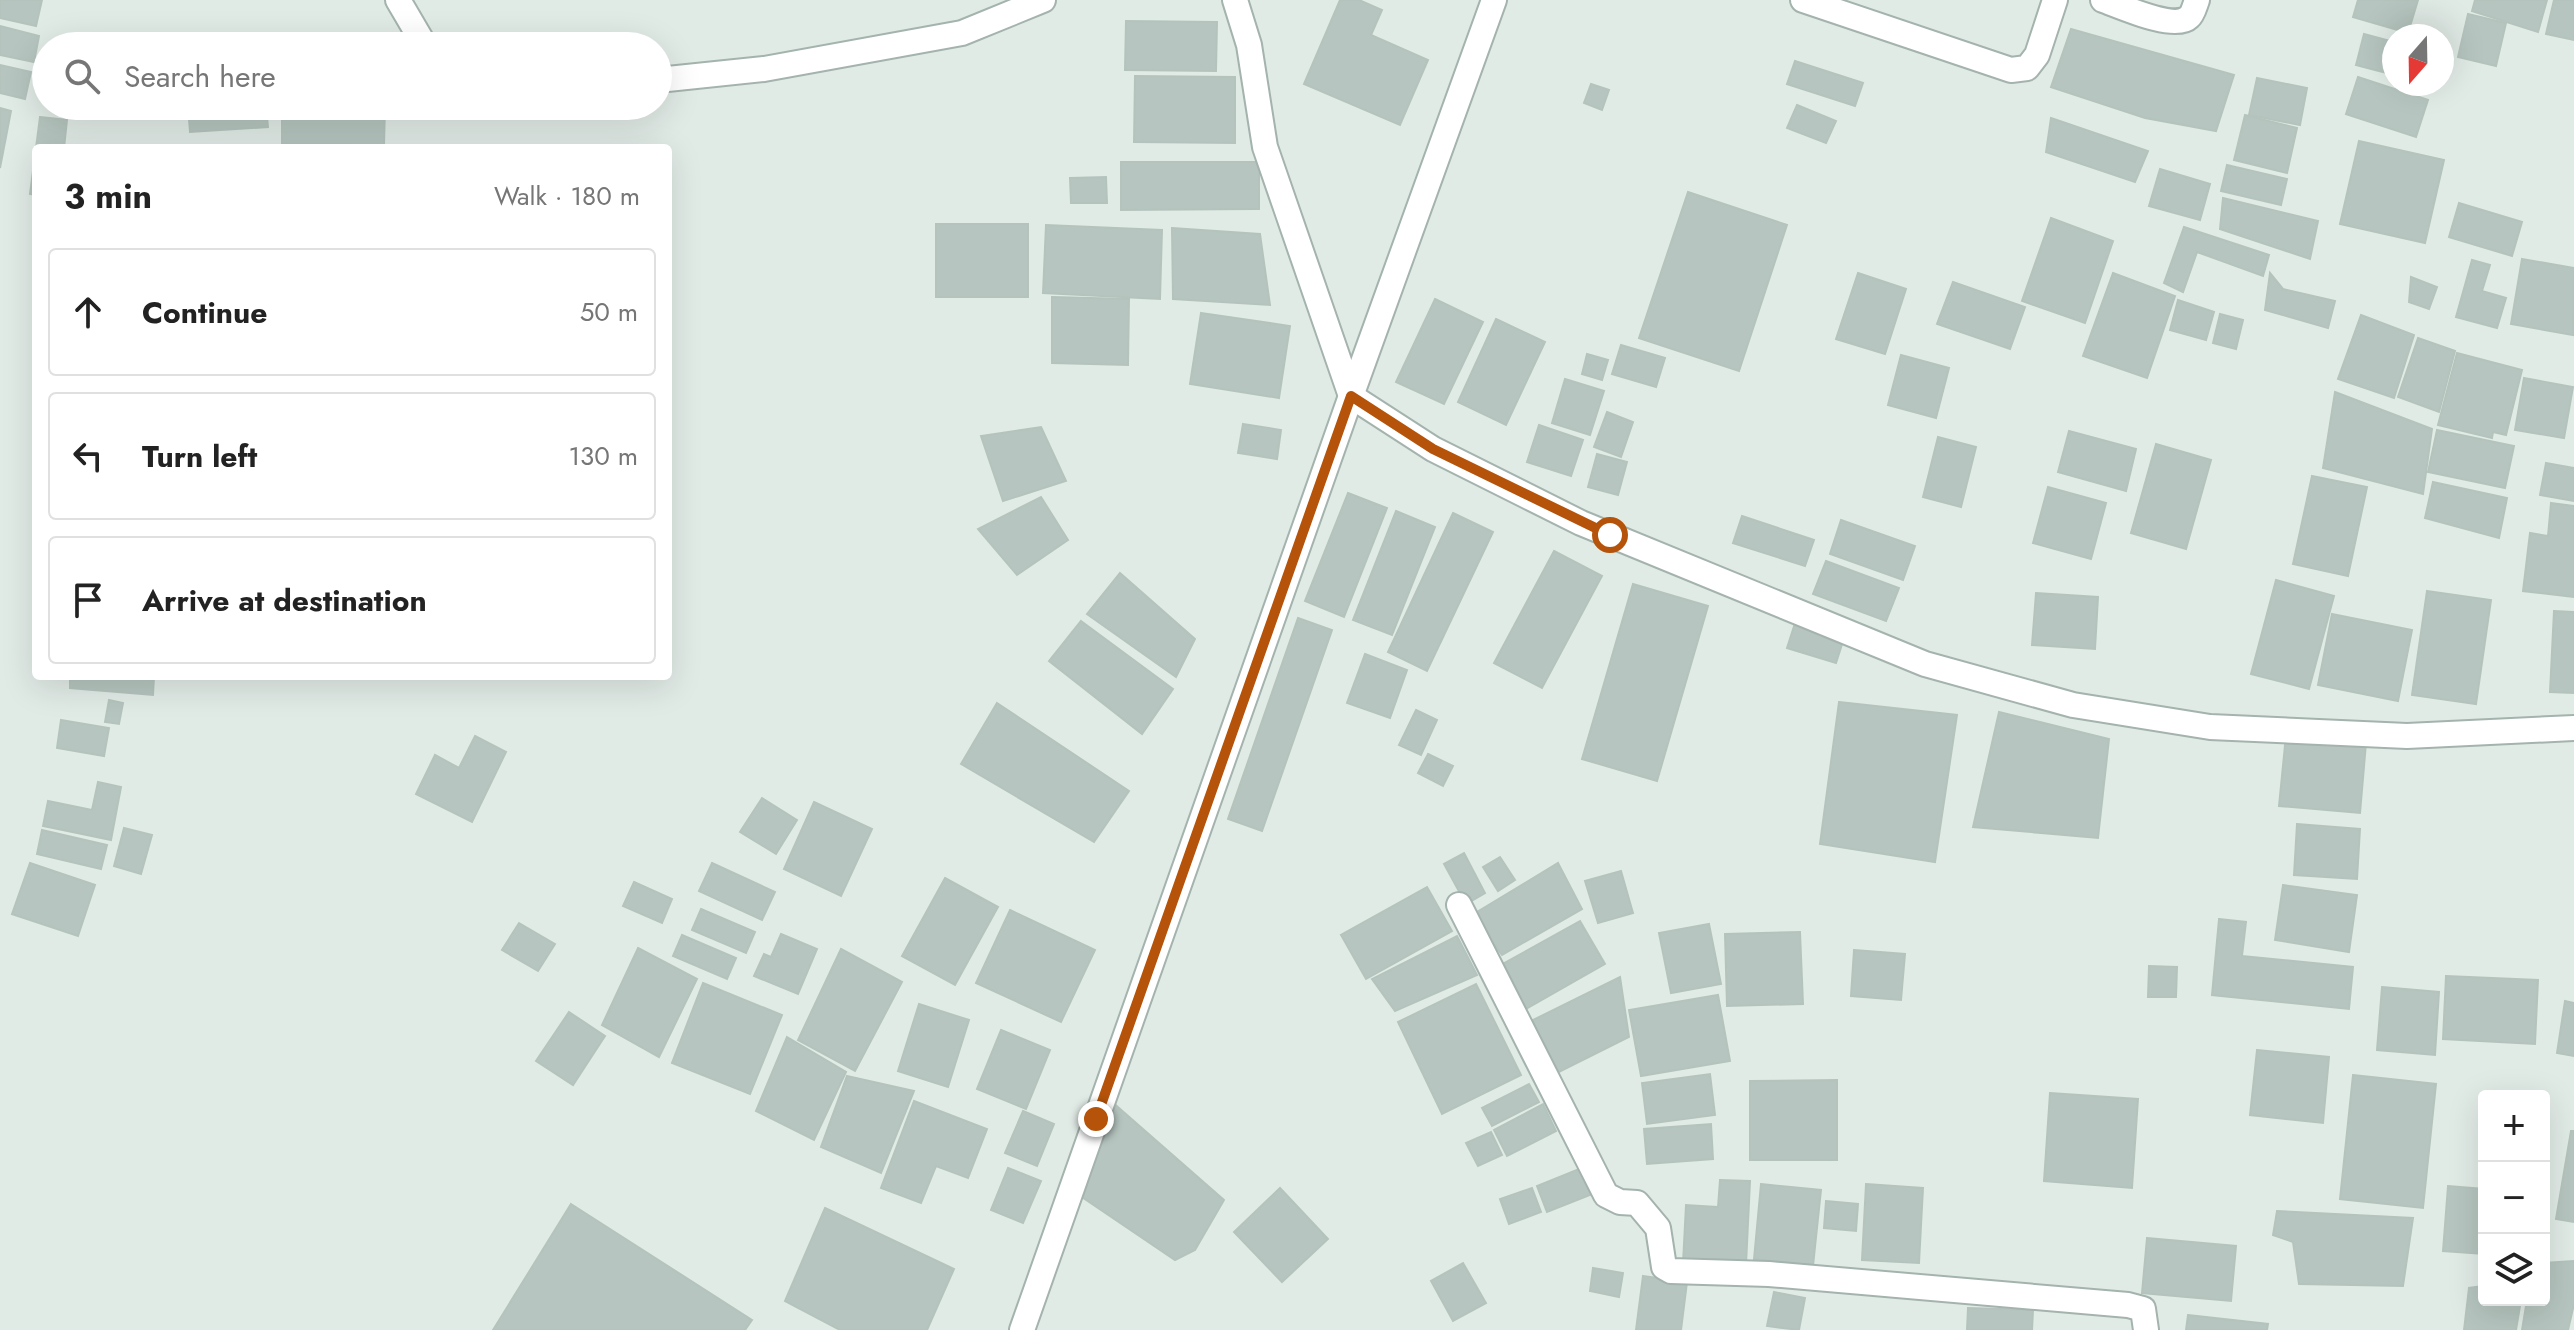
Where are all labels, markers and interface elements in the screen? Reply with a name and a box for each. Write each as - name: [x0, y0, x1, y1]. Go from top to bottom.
- north arrow: [2382, 24, 2454, 96]
- search box: [32, 32, 672, 120]
- icon: search: [60, 54, 104, 98]
- text: Search here: [124, 55, 276, 98]
- text: 3 min: [64, 172, 152, 221]
- text: Walk · 180 m: [494, 177, 640, 215]
- icon: ahead: [66, 290, 110, 334]
- text: Continue: [142, 291, 268, 334]
- text: 50 m: [580, 293, 638, 331]
- icon: left: [66, 434, 110, 478]
- text: Turn left: [142, 435, 257, 478]
- text: 130 m: [568, 437, 638, 475]
- route start: [1592, 517, 1628, 553]
- icon: arrive: [66, 578, 110, 622]
- text: Arrive at destination: [142, 579, 427, 622]
- map controls: [2478, 1090, 2550, 1306]
- button: +: [2478, 1090, 2550, 1162]
- route end: [1078, 1101, 1114, 1137]
- button: −: [2478, 1162, 2550, 1234]
- button: layers: [2478, 1234, 2550, 1306]

